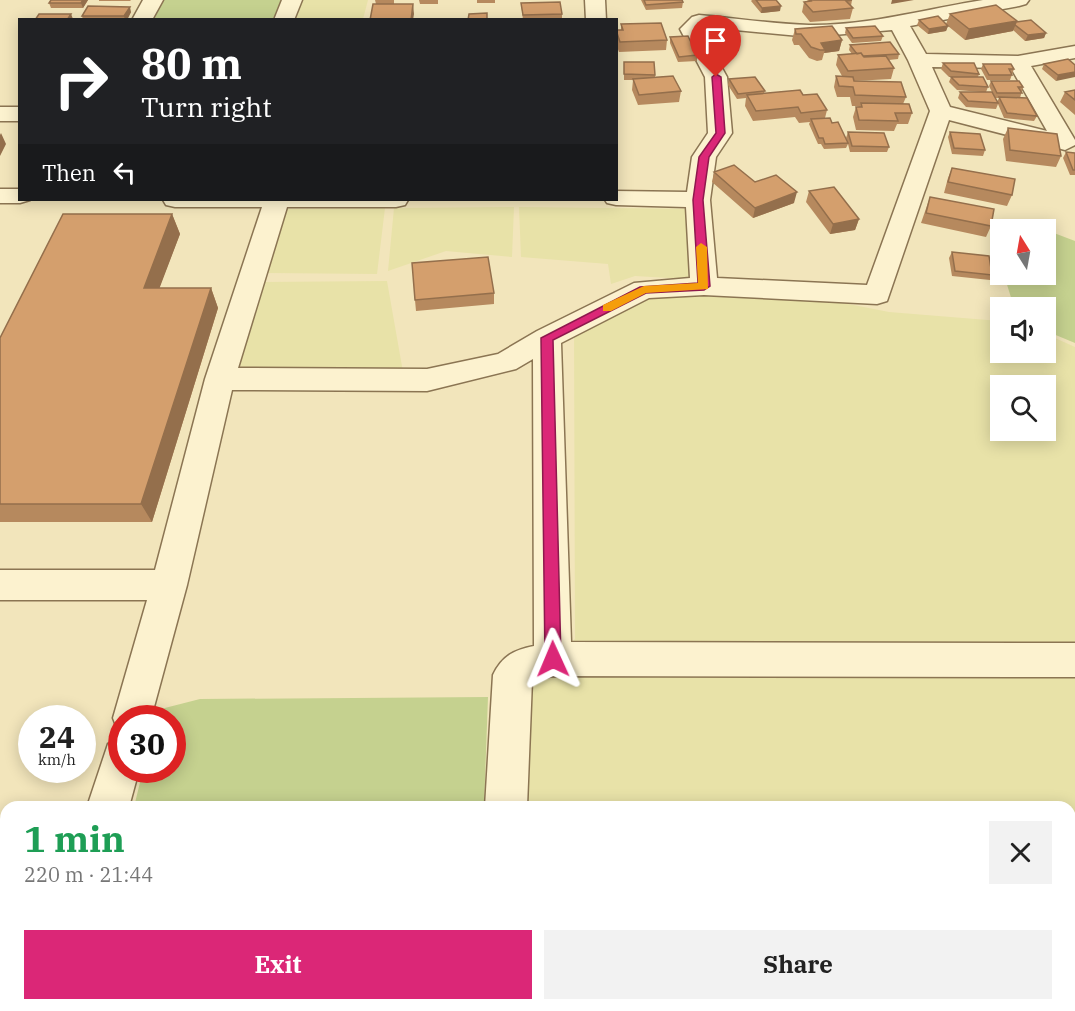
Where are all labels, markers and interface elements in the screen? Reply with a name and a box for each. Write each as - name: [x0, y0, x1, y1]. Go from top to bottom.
- pin: [690, 15, 741, 77]
- icon: arrive: [699, 24, 732, 57]
- text: 80 m: [141, 36, 242, 91]
- icon: right: [42, 42, 120, 120]
- text: Turn right: [141, 89, 272, 124]
- icon: left: [108, 156, 141, 189]
- text: Then: [42, 158, 96, 187]
- north arrow: [990, 219, 1056, 285]
- map controls: [990, 219, 1056, 441]
- button: sound: [990, 297, 1056, 363]
- button: search: [990, 375, 1056, 441]
- position arrow: [521, 627, 585, 691]
- speed limit sign: 30: [108, 705, 186, 783]
- text: 24: [39, 717, 75, 756]
- text: km/h: [38, 750, 76, 769]
- text: 1 min: [24, 815, 125, 862]
- button: close: [989, 821, 1052, 884]
- text: 220 m · 21:44: [24, 861, 153, 888]
- button: Exit: [24, 930, 532, 999]
- button: Share: [544, 930, 1052, 999]

